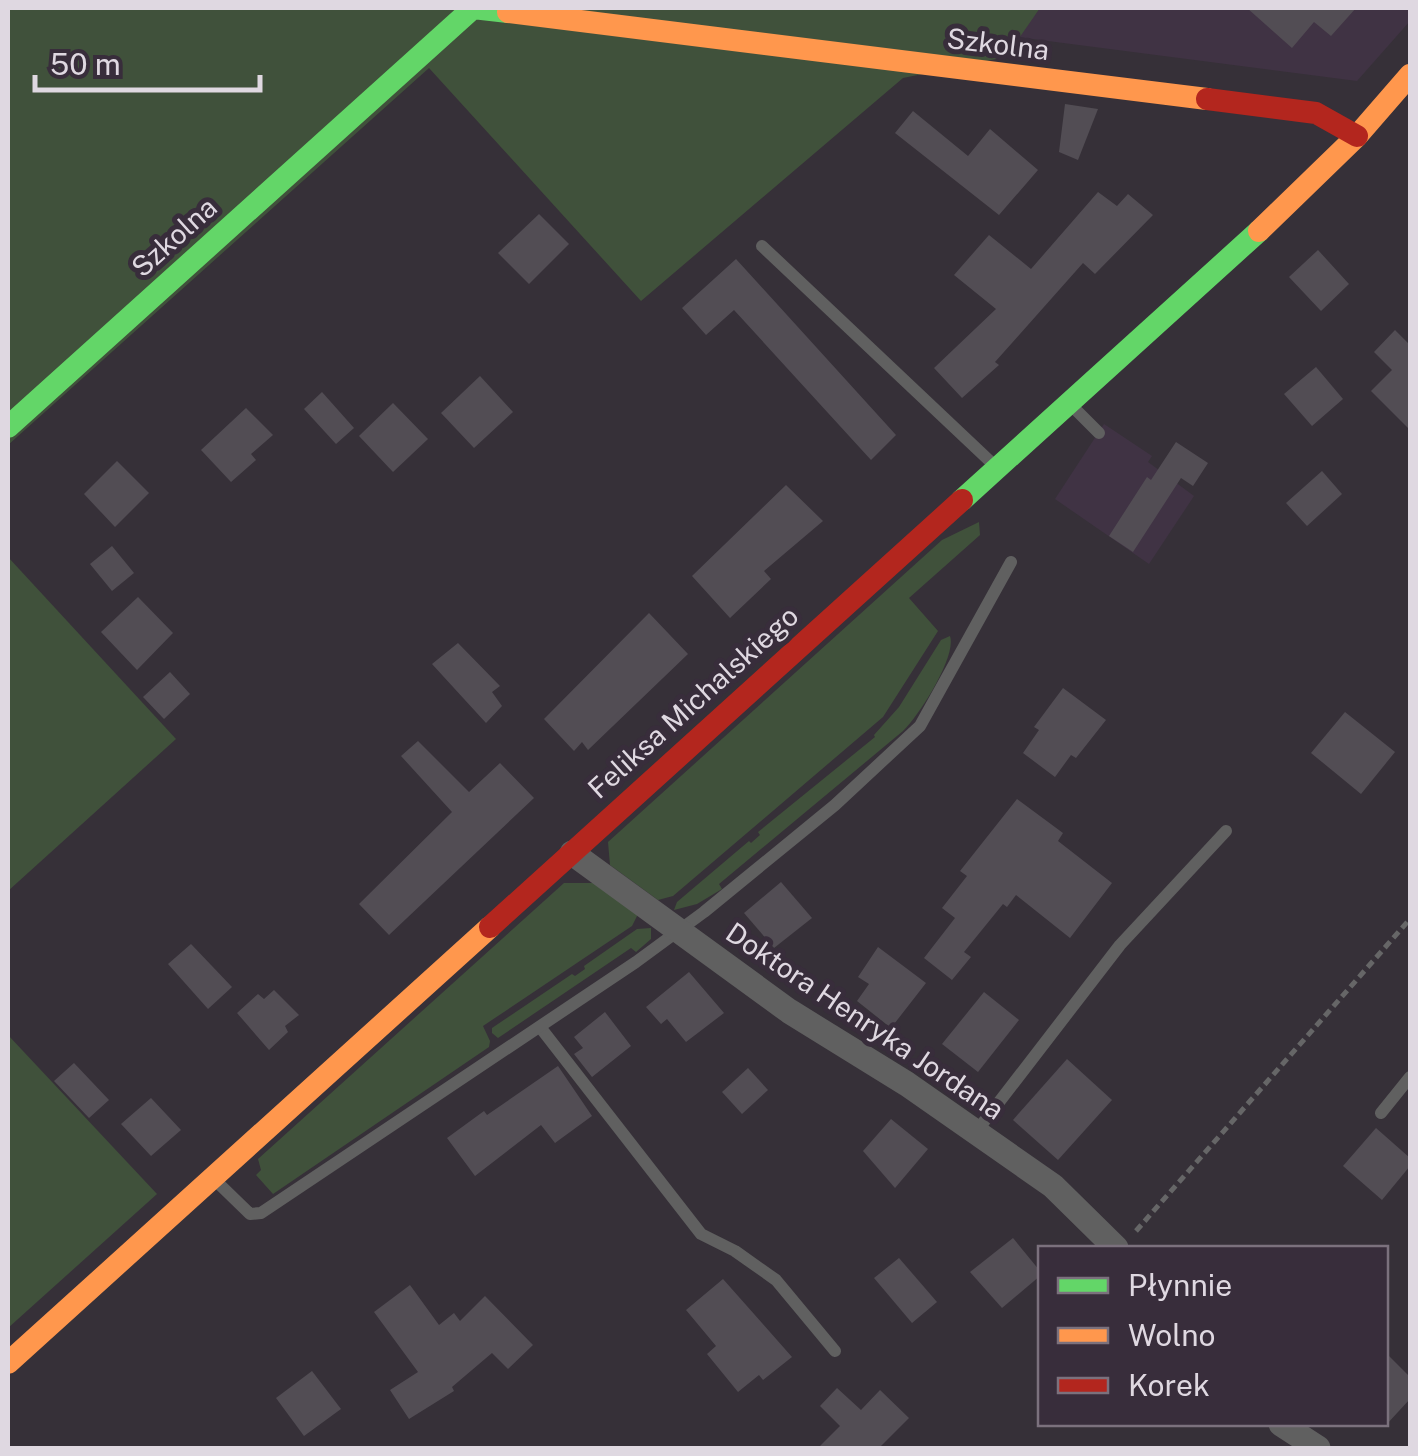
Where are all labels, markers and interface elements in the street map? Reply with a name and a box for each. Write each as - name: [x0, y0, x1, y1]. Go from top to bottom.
- street label: Szkolna: [945, 21, 1051, 66]
- scale bar: [35, 30, 260, 92]
- text: 50 m: [50, 46, 121, 82]
- street label: Szkolna: [124, 190, 223, 283]
- street label: Feliksa Michalskiego: [581, 599, 804, 805]
- street label: Doktora Henryka Jordana: [720, 915, 1010, 1126]
- legend: [1038, 1246, 1388, 1426]
- text: Płynnie: [1128, 1267, 1232, 1303]
- text: Wolno: [1128, 1317, 1215, 1353]
- text: Korek: [1128, 1367, 1210, 1403]

